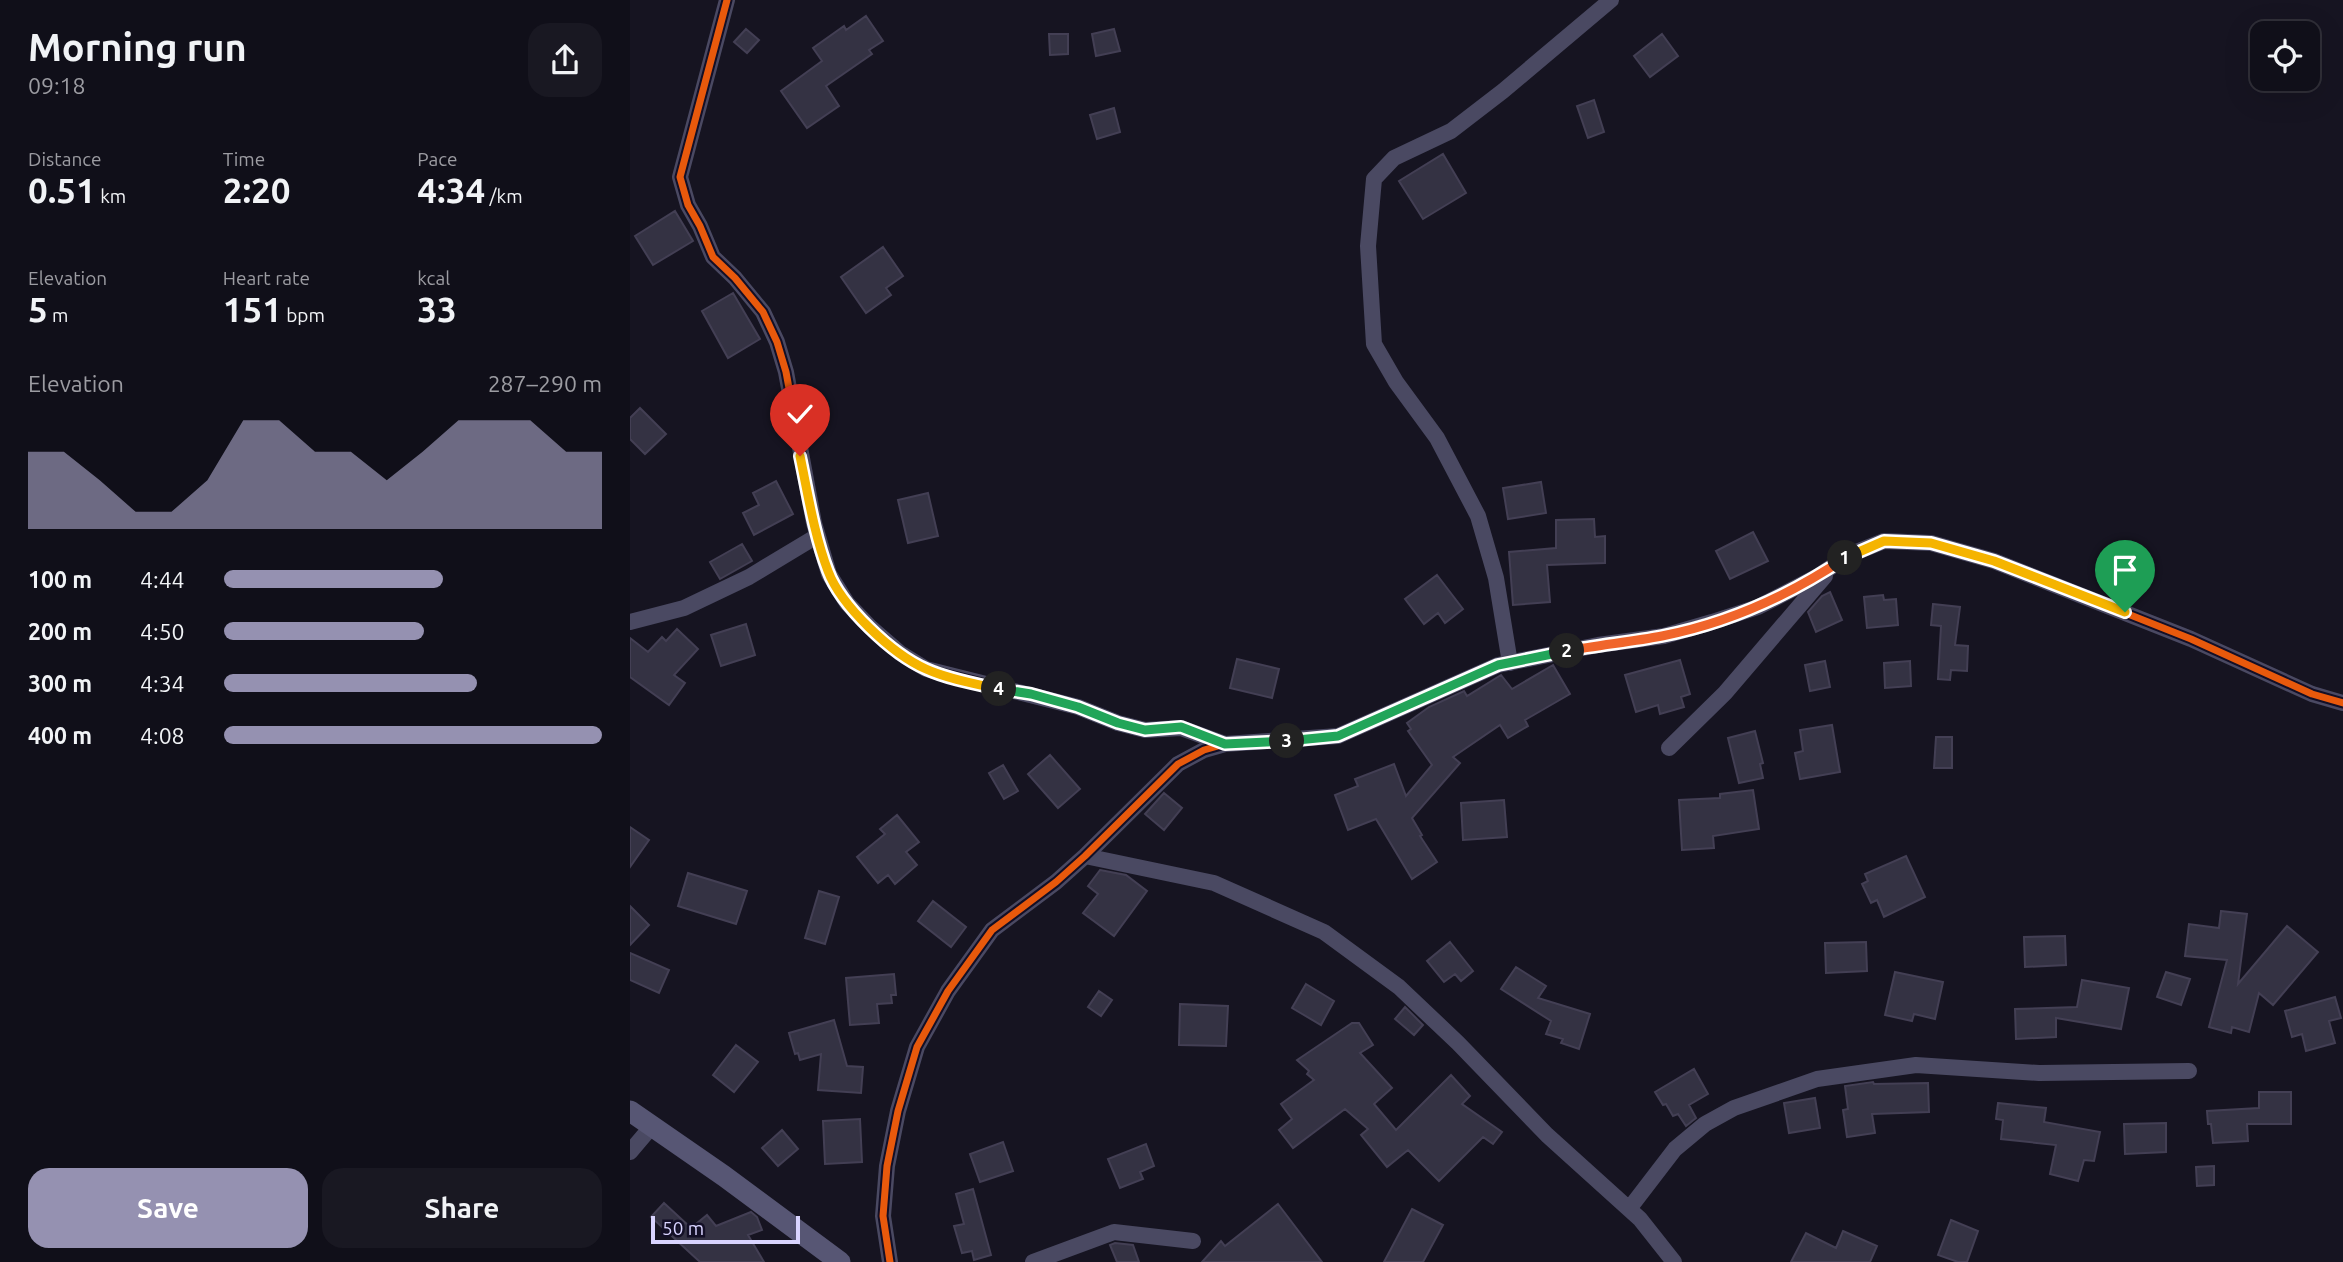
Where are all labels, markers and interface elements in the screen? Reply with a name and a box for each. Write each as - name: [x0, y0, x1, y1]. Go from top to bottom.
- map controls: [2250, 21, 2320, 91]
- button: locate: [2250, 21, 2320, 91]
- button: share: [528, 23, 602, 97]
- text: Morning run: [28, 26, 247, 68]
- text: 09:18: [28, 73, 86, 98]
- text: Distance: [28, 148, 102, 170]
- text: Time: [223, 148, 265, 170]
- text: Pace: [417, 148, 458, 170]
- text: 0.51: [28, 170, 96, 210]
- text: 2:20: [223, 170, 291, 210]
- text: 4:34: [417, 170, 485, 210]
- text: km: [96, 185, 126, 207]
- text: /km: [485, 185, 523, 207]
- text: Elevation: [28, 267, 107, 289]
- text: Heart rate: [223, 267, 310, 289]
- text: kcal: [417, 267, 450, 289]
- text: 5: [28, 289, 48, 329]
- text: 151: [223, 289, 282, 329]
- text: 33: [417, 289, 457, 329]
- text: m: [48, 304, 69, 326]
- text: bpm: [282, 304, 325, 326]
- text: Elevation: [28, 371, 124, 396]
- text: 287–290 m: [488, 371, 602, 396]
- pin: [770, 384, 830, 456]
- icon: check: [781, 395, 819, 433]
- pin: 1: [1828, 540, 1862, 576]
- pin: [2095, 540, 2155, 612]
- text: 1: [1839, 546, 1850, 568]
- icon: arrive: [2106, 551, 2144, 589]
- text: 100 m: [28, 567, 92, 592]
- text: 4:44: [140, 567, 185, 592]
- text: 200 m: [28, 619, 92, 644]
- text: 4:50: [140, 619, 185, 644]
- pin: 2: [1550, 634, 1584, 668]
- text: 2: [1561, 639, 1572, 661]
- text: 300 m: [28, 671, 92, 696]
- text: 4:34: [140, 671, 185, 696]
- pin: 4: [982, 672, 1016, 706]
- text: 4: [993, 677, 1004, 699]
- text: 400 m: [28, 723, 92, 748]
- text: 4:08: [140, 723, 185, 748]
- pin: 3: [1270, 724, 1304, 758]
- text: 3: [1281, 729, 1292, 751]
- button: Save: [28, 1168, 308, 1248]
- button: Share: [322, 1168, 602, 1248]
- scale bar: [651, 1213, 800, 1245]
- text: 50 m: [662, 1217, 704, 1239]

